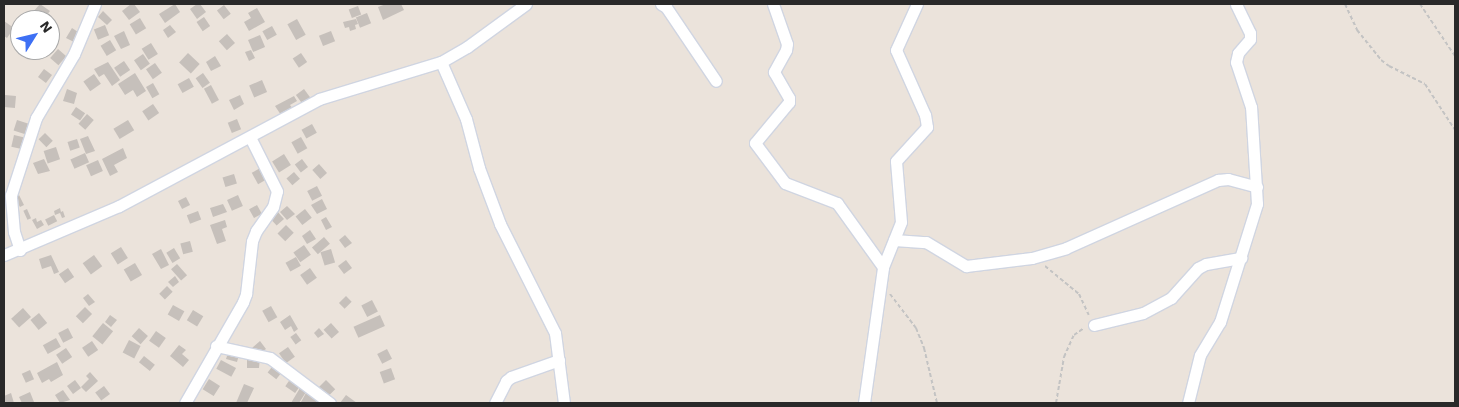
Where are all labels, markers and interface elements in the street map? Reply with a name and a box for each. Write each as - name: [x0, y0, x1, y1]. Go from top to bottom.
- north arrow: [10, 10, 60, 60]
- text: N: [37, 18, 56, 36]

